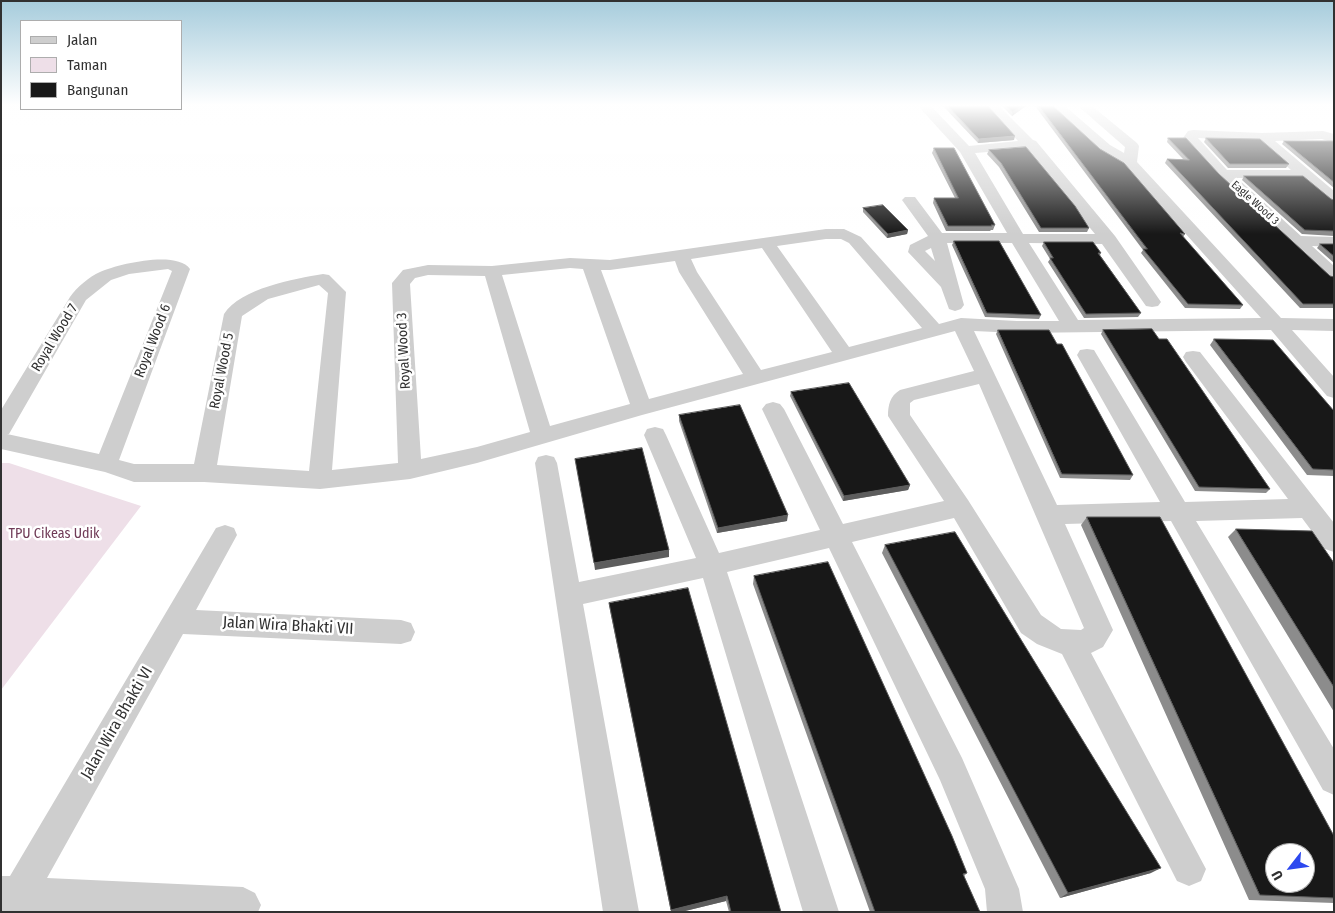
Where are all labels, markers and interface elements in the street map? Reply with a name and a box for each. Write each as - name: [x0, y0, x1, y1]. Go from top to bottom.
- legend: [20, 20, 182, 110]
- text: Jalan: [67, 31, 97, 49]
- text: Taman: [67, 56, 107, 74]
- text: Bangunan: [67, 81, 128, 99]
- street label: Eagle Wood 3: [1228, 178, 1282, 228]
- street label: Royal Wood 7: [28, 301, 82, 375]
- street label: Royal Wood 6: [131, 302, 175, 380]
- street label: Royal Wood 3: [394, 312, 414, 390]
- street label: Royal Wood 5: [206, 332, 238, 410]
- park label: TPU Cikeas Udik: [9, 526, 99, 542]
- street label: Jalan Wira Bhakti VII: [222, 613, 354, 639]
- street label: Jalan Wira Bhakti VI: [77, 663, 157, 783]
- north arrow: [1265, 843, 1315, 893]
- text: U: [1268, 867, 1287, 883]

